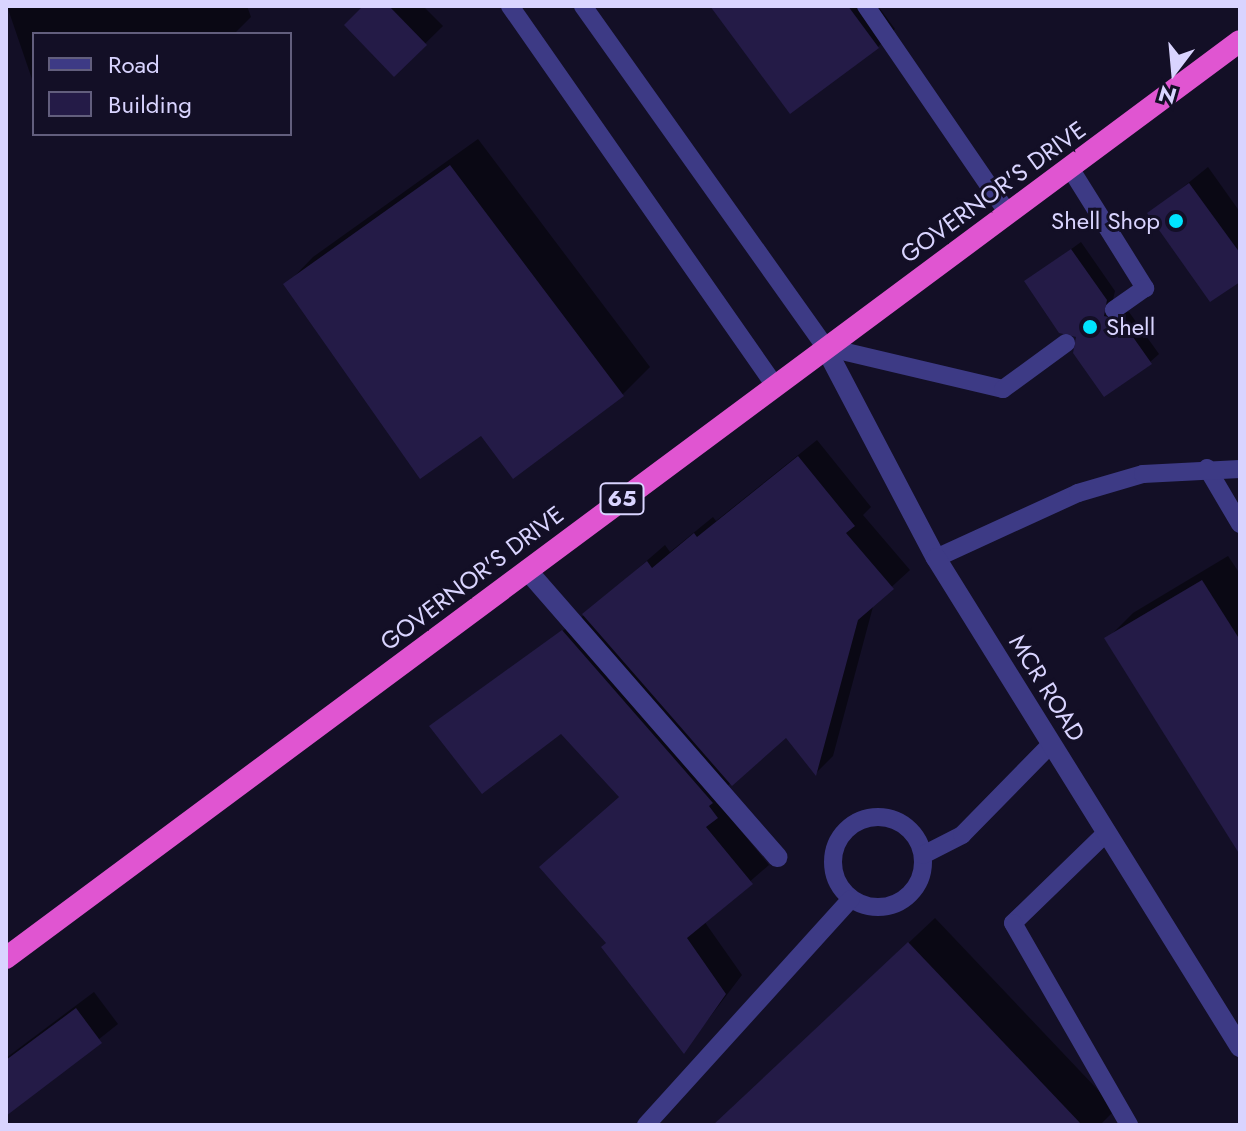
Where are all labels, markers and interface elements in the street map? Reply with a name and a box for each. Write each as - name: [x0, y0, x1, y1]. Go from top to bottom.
- legend: [32, 32, 292, 136]
- north arrow: [1134, 32, 1214, 112]
- text: Road: [108, 47, 160, 82]
- text: N: [1155, 77, 1180, 113]
- text: Building: [108, 87, 192, 122]
- street label: GOVERNOR'S DRIVE: [895, 115, 1091, 269]
- place label: Shell Shop: [1051, 207, 1160, 235]
- marker: Shell Shop: [1167, 212, 1185, 230]
- place label: Shell: [1106, 313, 1155, 341]
- marker: Shell: [1081, 318, 1099, 336]
- road number: 65: [598, 481, 646, 517]
- street label: GOVERNOR'S DRIVE: [375, 500, 569, 656]
- street label: MCR ROAD: [1003, 629, 1091, 747]

